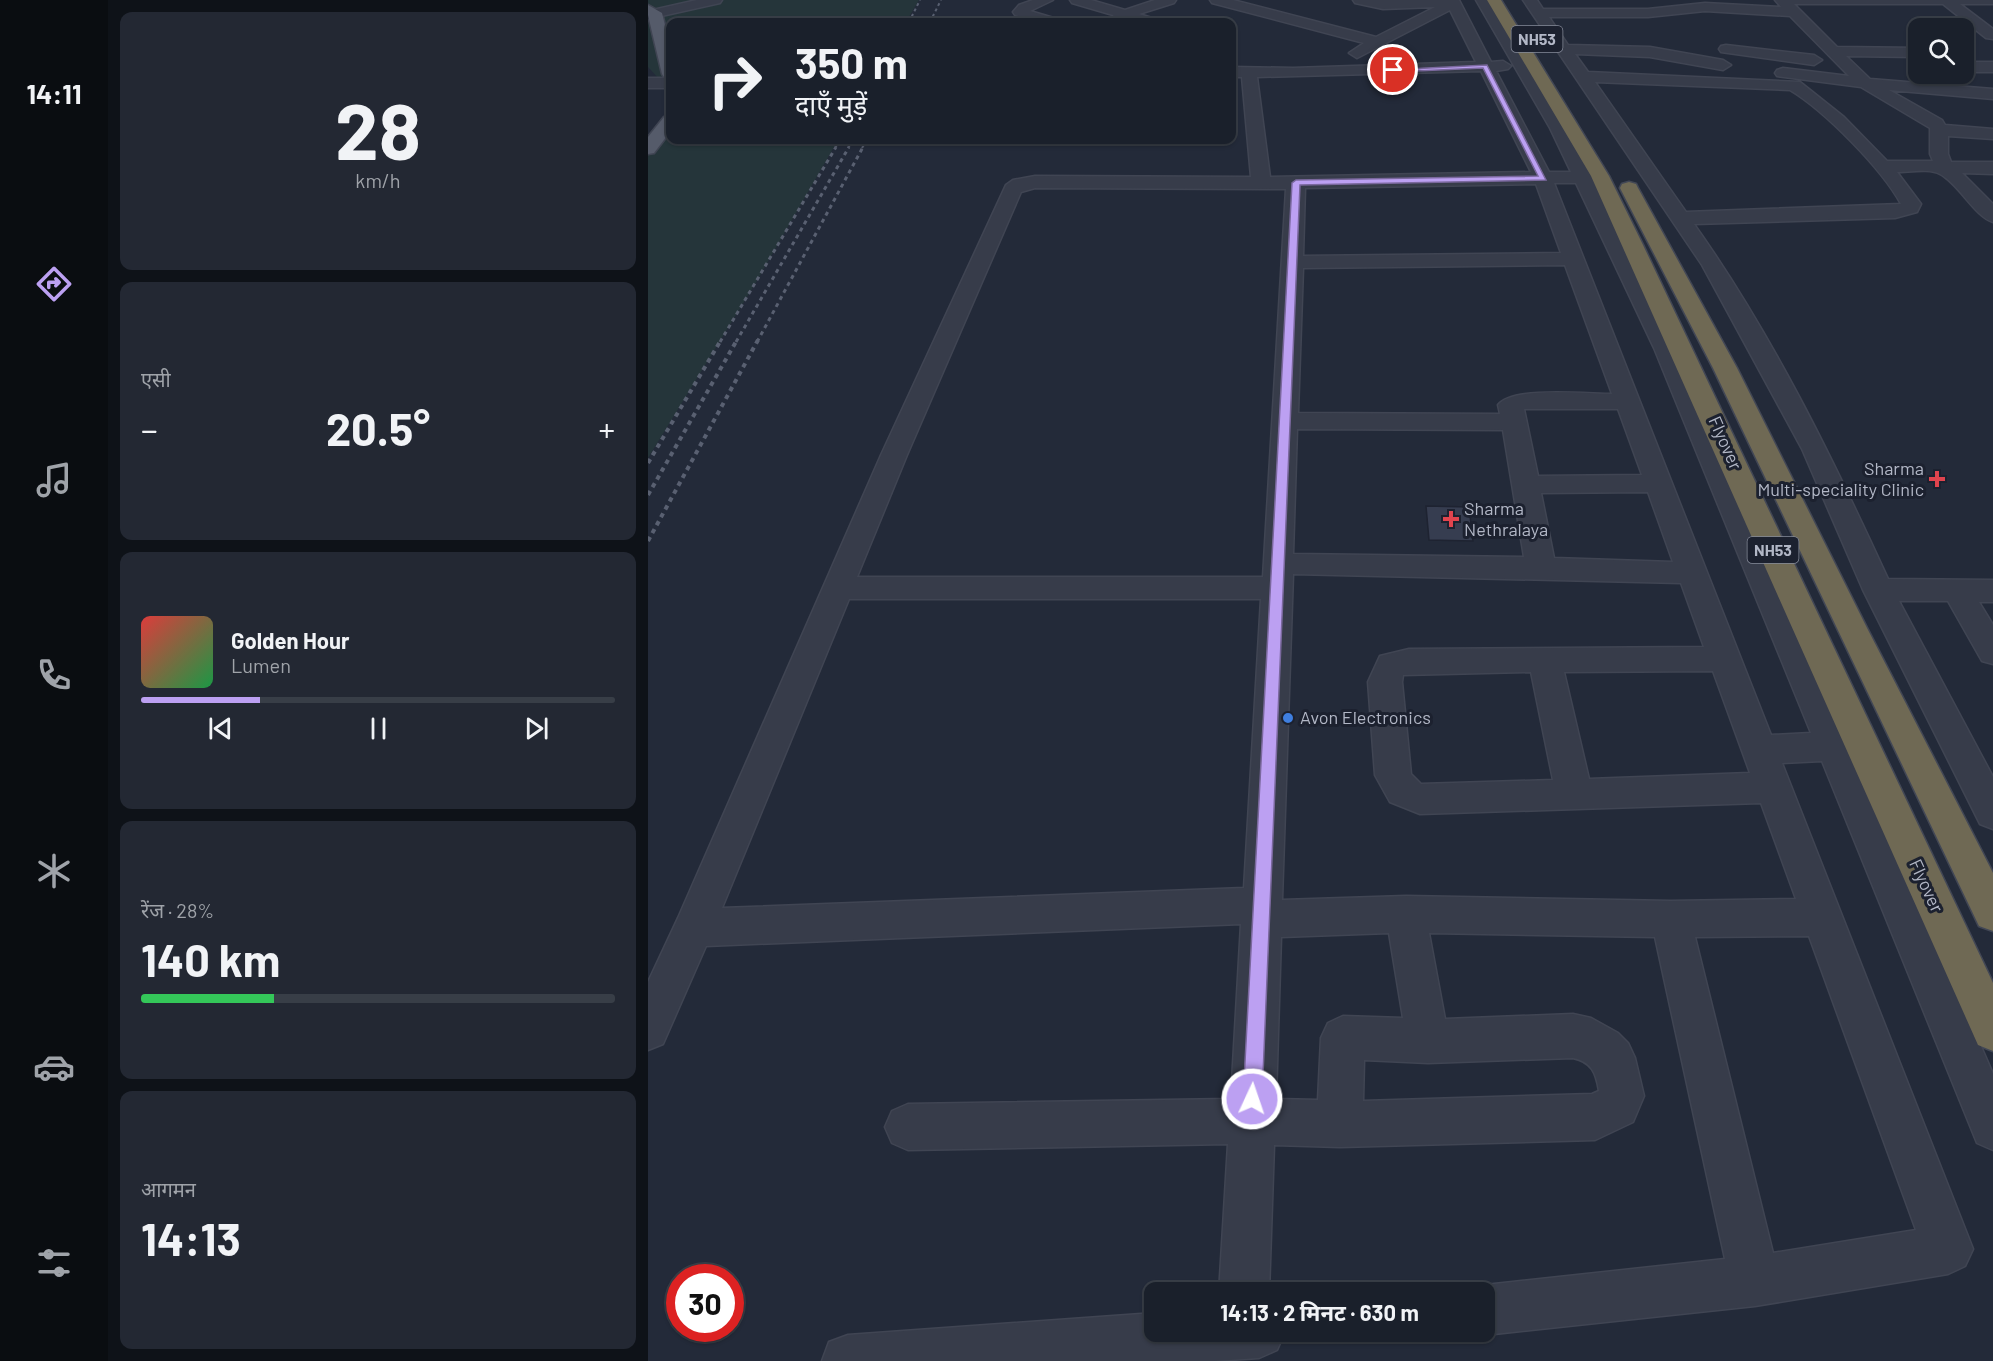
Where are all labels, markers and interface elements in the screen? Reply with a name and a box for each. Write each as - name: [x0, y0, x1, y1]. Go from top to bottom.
- map controls: [1908, 18, 1974, 84]
- button: search: [1908, 18, 1974, 84]
- road number: NH53: [1512, 26, 1562, 52]
- text: 350 m: [795, 37, 908, 87]
- icon: right: [696, 42, 774, 120]
- pin: [1367, 44, 1418, 95]
- icon: arrive: [1376, 53, 1409, 86]
- text: 14:11: [26, 77, 82, 109]
- text: 28: [335, 82, 421, 176]
- text: दाएँ मुड़ें: [795, 88, 867, 120]
- text: km/h: [355, 168, 401, 192]
- icon: directions: [33, 263, 75, 305]
- text: एसी: [141, 367, 171, 391]
- text: 20.5°: [326, 401, 430, 455]
- text: −: [141, 409, 158, 449]
- text: +: [599, 409, 615, 449]
- street label: Flyover: [1704, 412, 1748, 473]
- place label: Sharma Multi-speciality Clinic: [1757, 457, 1924, 500]
- icon: music: [33, 459, 75, 501]
- marker: Sharma Multi-speciality Clinic: [1928, 470, 1946, 488]
- place label: Sharma Nethralaya: [1464, 497, 1548, 540]
- marker: Sharma Nethralaya: [1442, 510, 1460, 528]
- road number: NH53: [1748, 537, 1798, 563]
- text: Golden Hour: [231, 627, 349, 653]
- text: Lumen: [231, 653, 291, 677]
- icon: phone: [33, 654, 75, 696]
- place label: Avon Electronics: [1300, 706, 1431, 728]
- marker: Avon Electronics: [1281, 711, 1295, 725]
- icon: previous: [204, 712, 237, 745]
- icon: pause: [362, 712, 395, 745]
- icon: next: [520, 712, 553, 745]
- icon: climate: [33, 850, 75, 892]
- street label: Flyover: [1905, 855, 1949, 916]
- text: रेंज · 28%: [141, 898, 214, 922]
- text: 140 km: [141, 932, 280, 986]
- icon: car: [33, 1046, 75, 1088]
- position arrow: [1220, 1067, 1284, 1131]
- text: आगमन: [141, 1177, 196, 1201]
- text: 14:13: [141, 1211, 241, 1265]
- icon: filters: [33, 1242, 75, 1284]
- speed limit sign: 30: [666, 1264, 744, 1342]
- text: 14:13 · 2 मिनट · 630 m: [1220, 1299, 1419, 1325]

